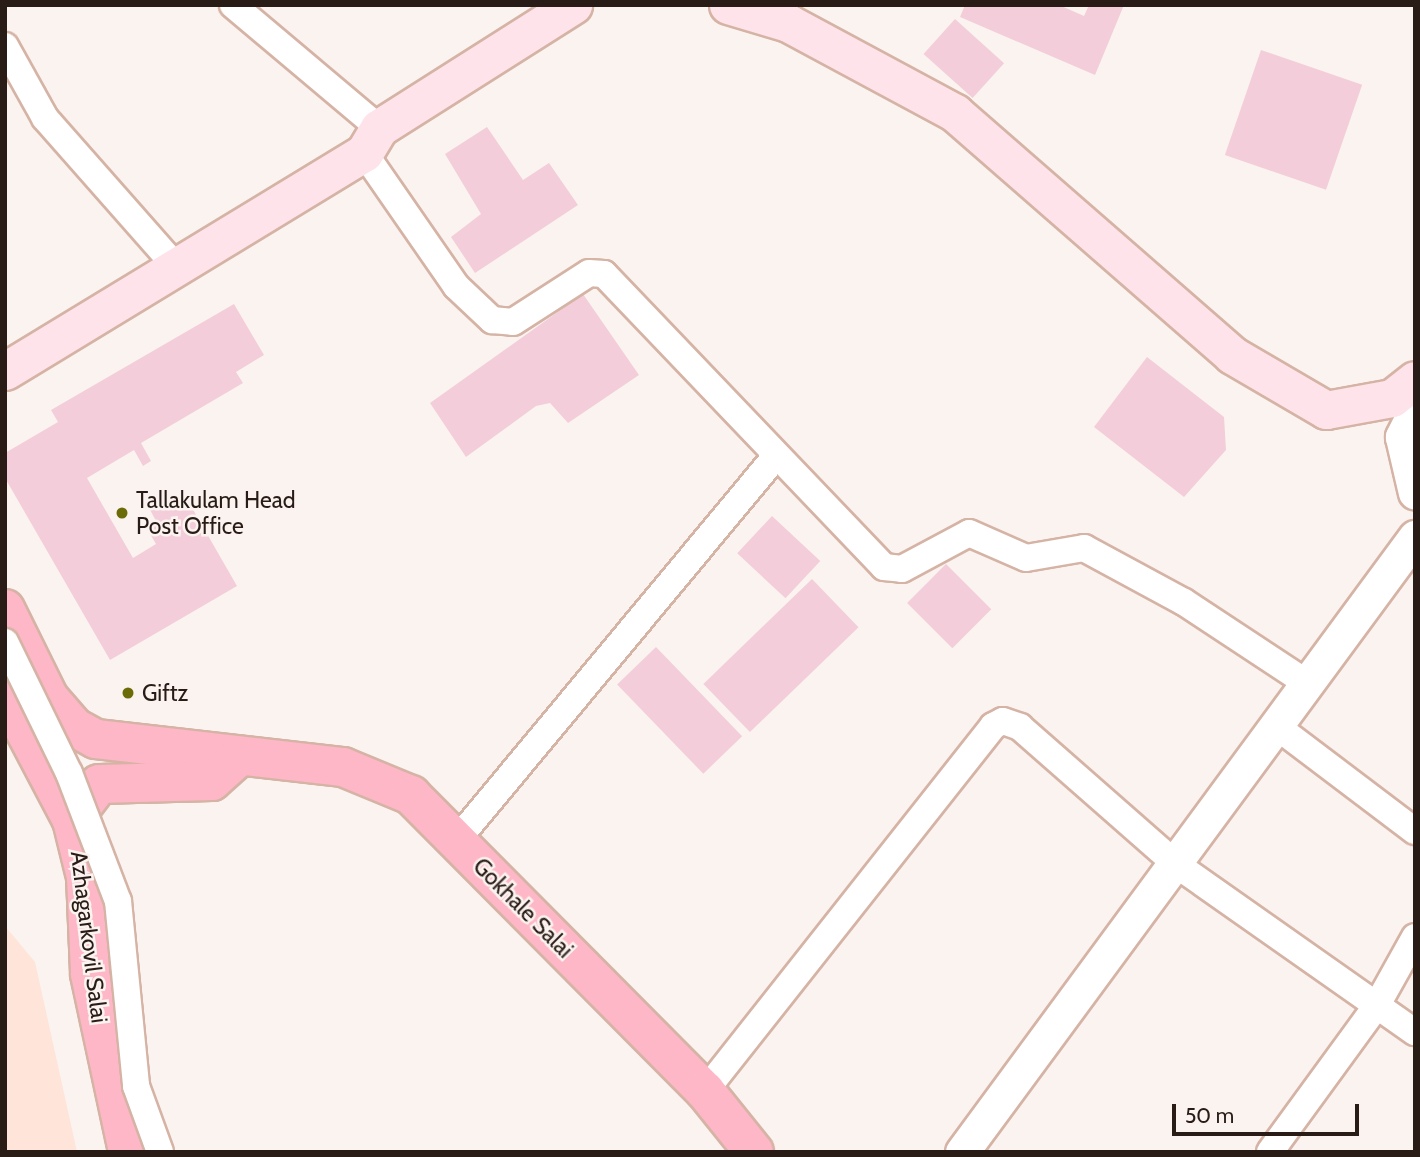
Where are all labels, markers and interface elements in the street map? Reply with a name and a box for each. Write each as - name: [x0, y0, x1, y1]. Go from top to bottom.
- place label: Tallakulam Head Post Office: [136, 486, 295, 540]
- marker: Tallakulam Head Post Office: [114, 505, 130, 521]
- place label: Giftz: [142, 679, 188, 707]
- marker: Giftz: [120, 685, 136, 701]
- street label: Azhagarkovil Salai: [65, 849, 113, 1025]
- street label: Gokhale Salai: [467, 852, 579, 964]
- scale bar: [1175, 1090, 1362, 1134]
- text: 50 m: [1185, 1103, 1234, 1128]

